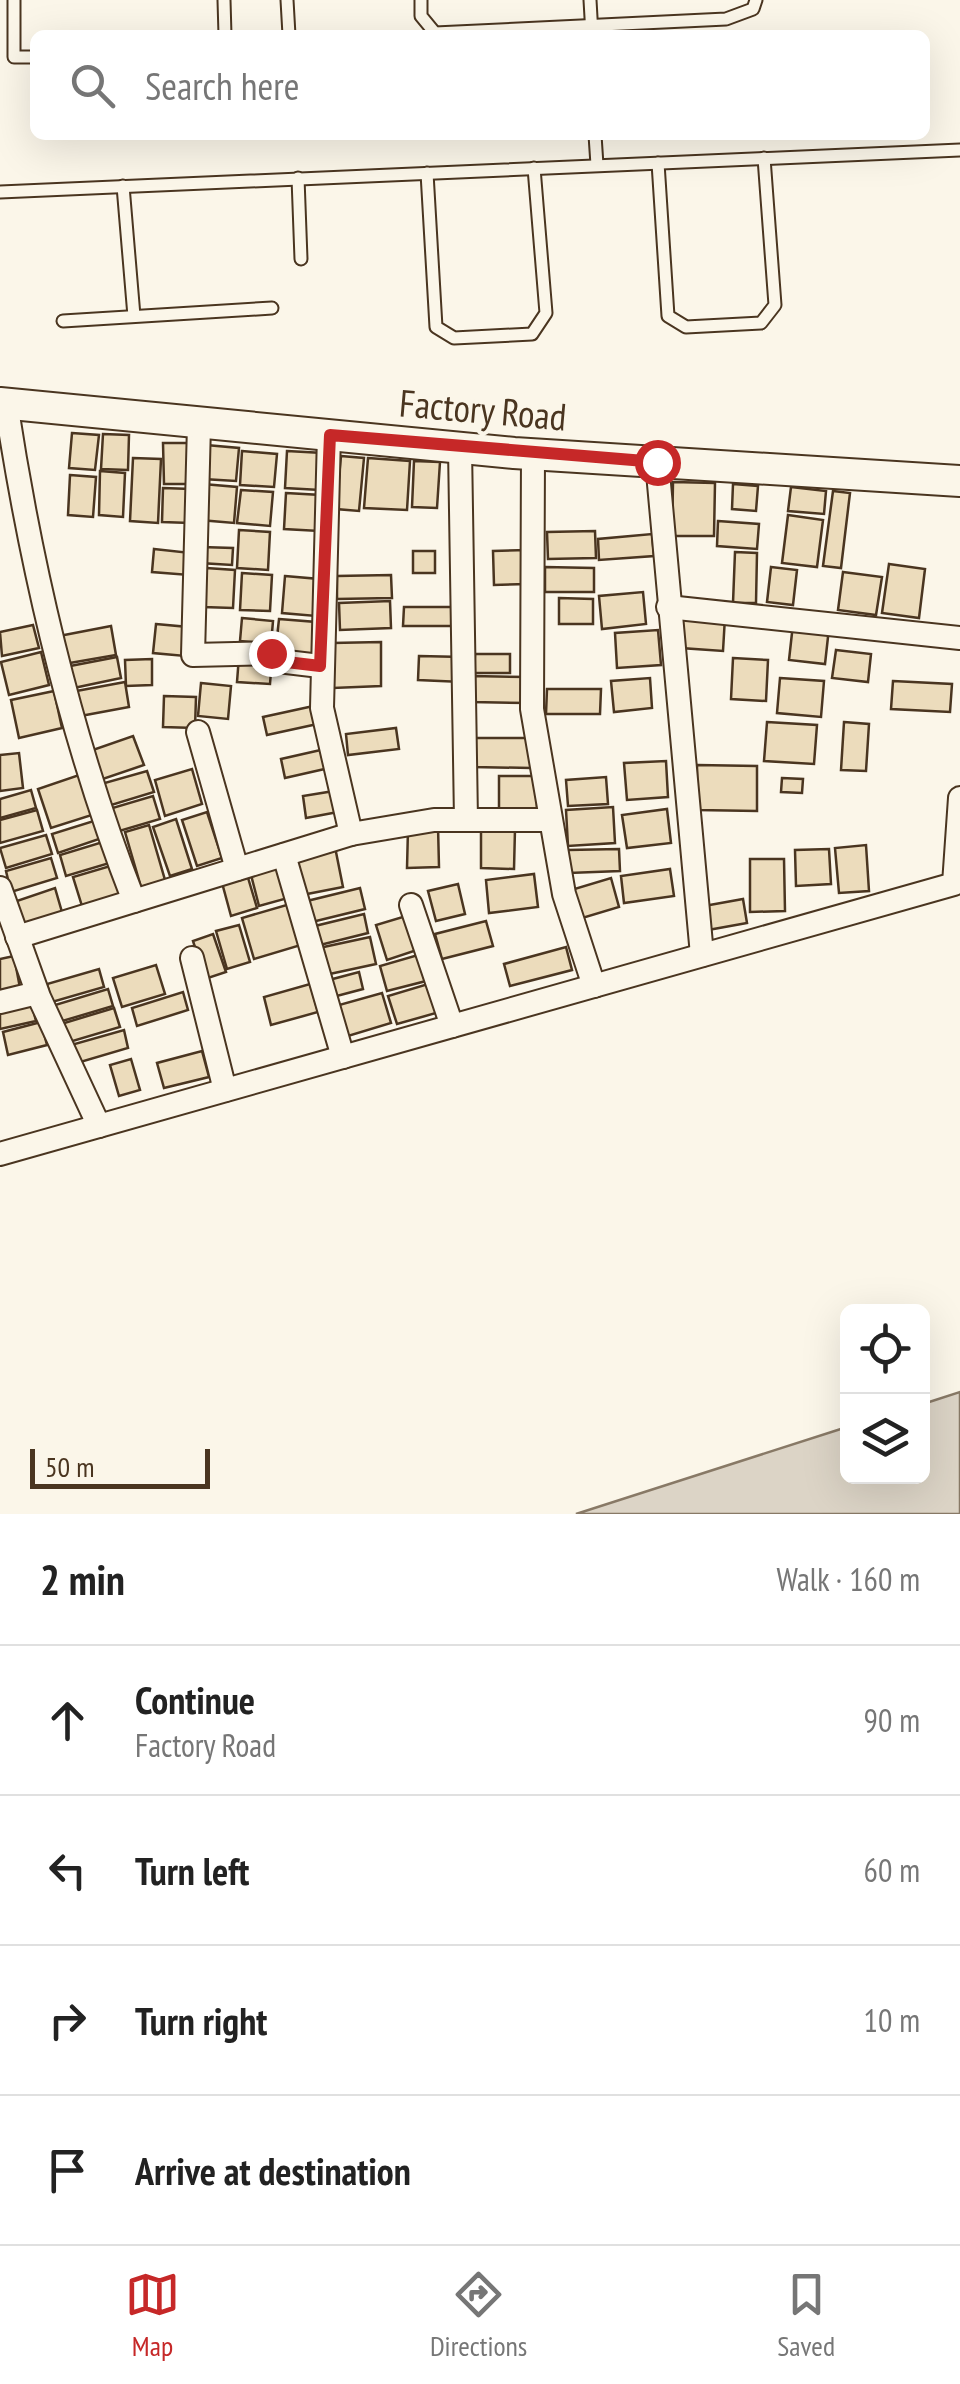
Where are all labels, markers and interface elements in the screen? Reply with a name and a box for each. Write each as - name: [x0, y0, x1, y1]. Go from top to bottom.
- search box: [30, 30, 930, 140]
- icon: search: [65, 58, 120, 113]
- text: Search here: [145, 61, 299, 110]
- street label: Factory Road: [397, 377, 569, 441]
- route start: [635, 440, 681, 486]
- route end: [249, 631, 295, 677]
- map controls: [840, 1304, 930, 1484]
- button: locate: [840, 1304, 930, 1394]
- button: layers: [840, 1394, 930, 1484]
- scale bar: [30, 1444, 210, 1488]
- text: 50 m: [45, 1448, 94, 1485]
- text: 2 min: [40, 1552, 125, 1607]
- text: Walk · 160 m: [776, 1558, 920, 1600]
- text: Continue: [135, 1675, 255, 1724]
- icon: ahead: [40, 1693, 95, 1748]
- text: 90 m: [864, 1699, 920, 1741]
- text: Factory Road: [135, 1724, 276, 1766]
- icon: left: [40, 1843, 95, 1898]
- text: Turn left: [135, 1846, 249, 1895]
- text: 60 m: [864, 1849, 920, 1891]
- icon: right: [40, 1993, 95, 2048]
- text: Turn right: [135, 1996, 267, 2045]
- text: 10 m: [864, 1999, 920, 2041]
- icon: arrive: [40, 2143, 95, 2198]
- text: Arrive at destination: [135, 2146, 411, 2195]
- tab: Map: [125, 2267, 180, 2364]
- tab: Directions: [430, 2267, 527, 2364]
- tab: Saved: [777, 2267, 835, 2364]

